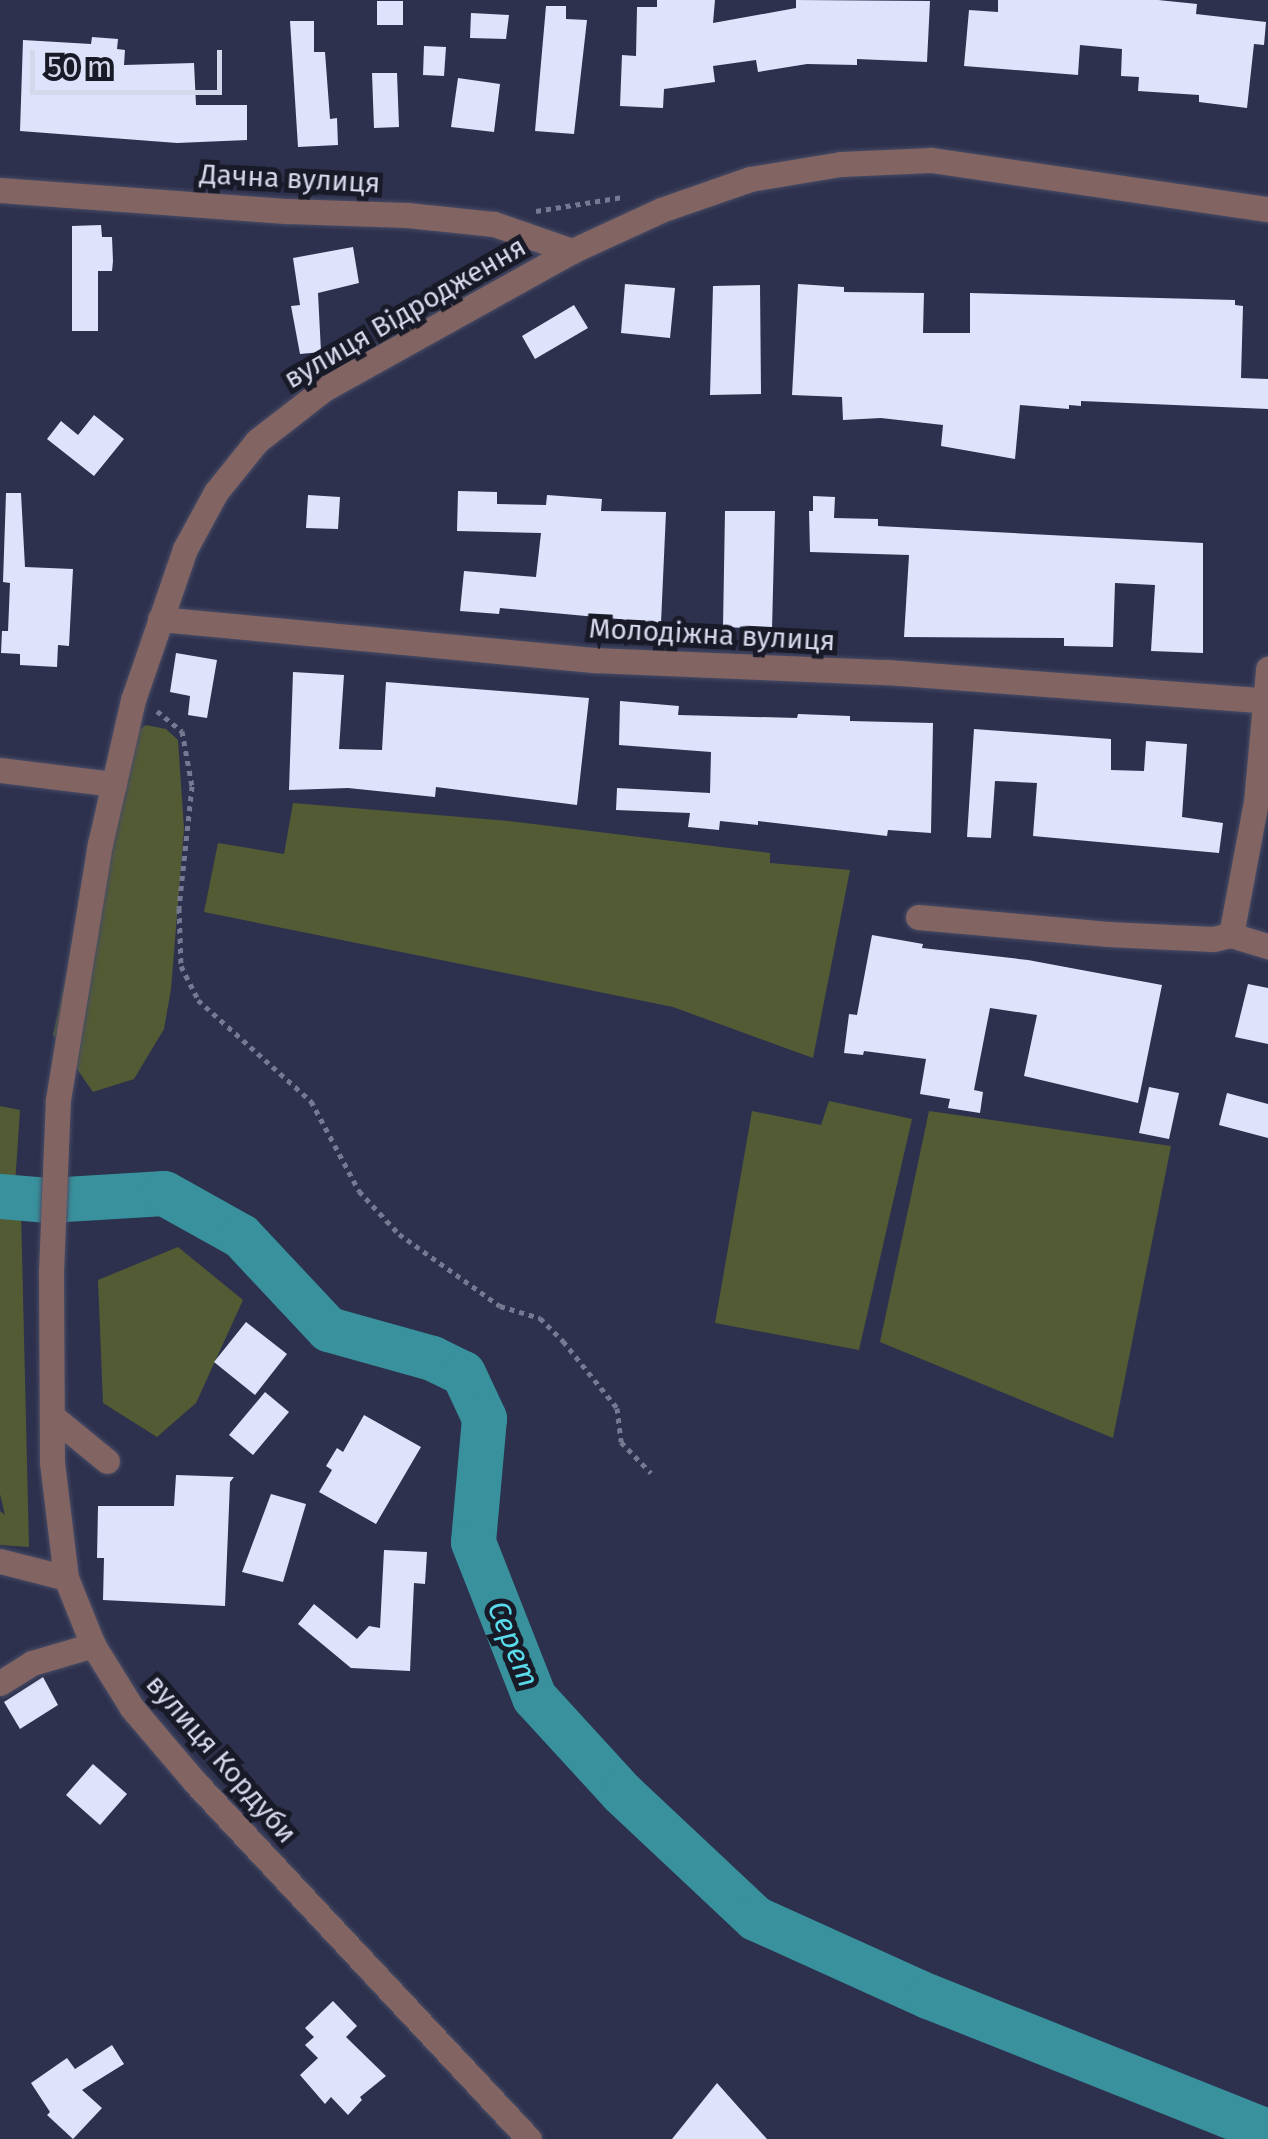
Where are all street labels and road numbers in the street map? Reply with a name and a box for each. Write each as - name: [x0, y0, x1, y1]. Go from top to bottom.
- street label: Дачна вулиця: [199, 157, 381, 201]
- street label: вулиця Відродження: [278, 230, 532, 396]
- street label: Молодіжна вулиця: [588, 612, 836, 658]
- street label: вулиця Кордуби: [139, 1668, 303, 1850]

